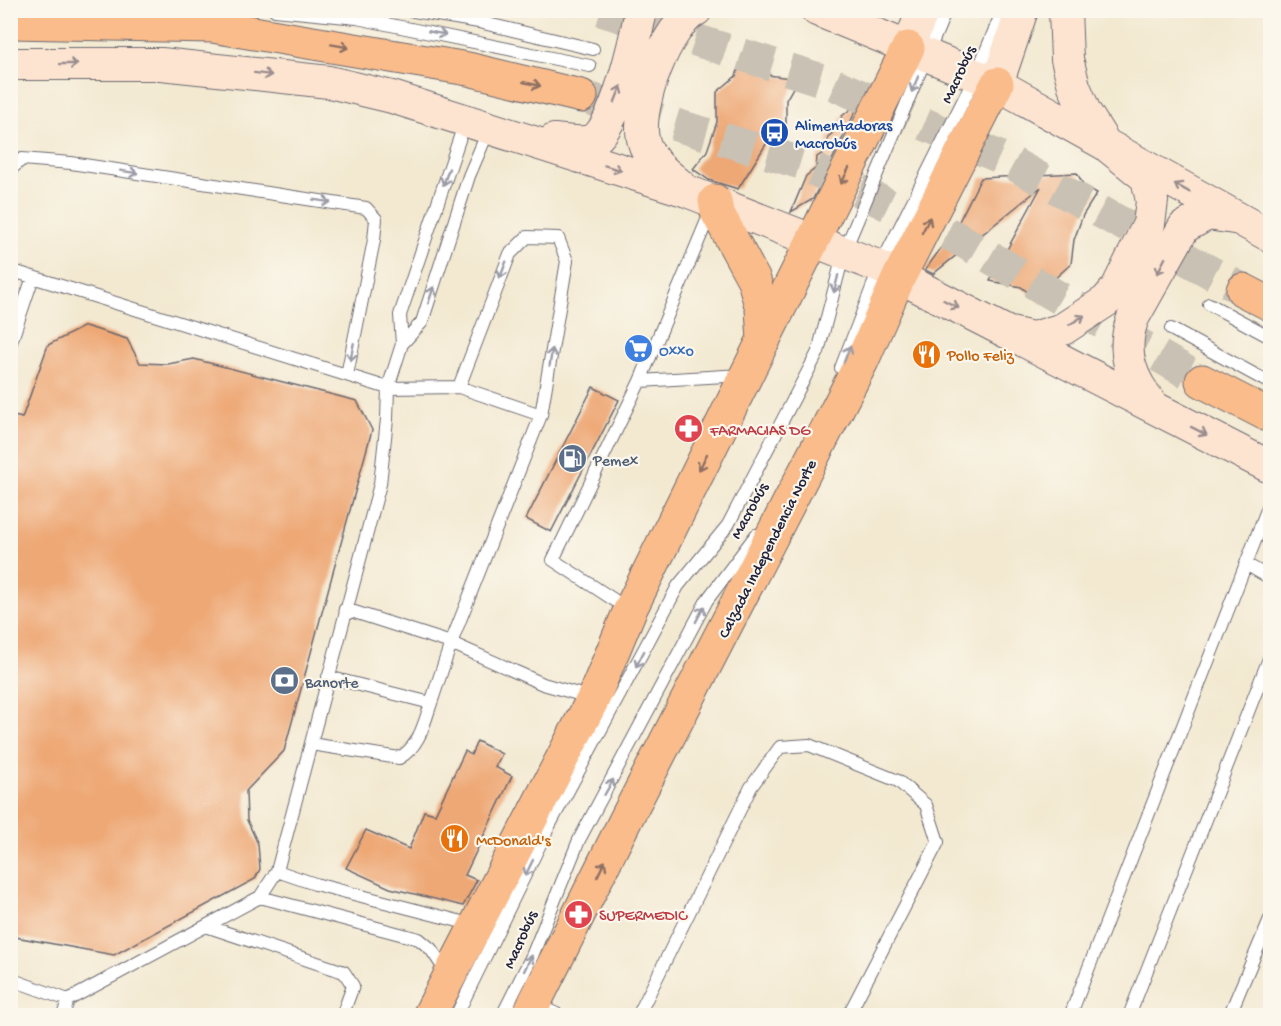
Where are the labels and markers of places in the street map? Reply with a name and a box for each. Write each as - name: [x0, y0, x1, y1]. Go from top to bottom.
- bus stop icon: Alimentadoras Macrobús: [758, 117, 790, 149]
- place label: Alimentadoras Macrobús: [795, 118, 893, 155]
- supermarket icon: Oxxo: [622, 333, 654, 365]
- restaurant icon: Pollo Feliz: [910, 338, 942, 370]
- place label: Oxxo: [659, 343, 694, 362]
- place label: Pollo Feliz: [946, 348, 1015, 367]
- pharmacy icon: FARMACIAS DG: [673, 413, 705, 445]
- place label: FARMACIAS DG: [709, 423, 811, 442]
- fuel station icon: Pemex: [556, 443, 588, 475]
- place label: Pemex: [592, 453, 639, 472]
- bank icon: Banorte: [268, 665, 300, 697]
- place label: Banorte: [304, 675, 359, 694]
- restaurant icon: McDonald's: [439, 823, 471, 855]
- place label: McDonald's: [476, 833, 552, 852]
- pharmacy icon: SUPERMEDIC: [562, 898, 594, 930]
- place label: SUPERMEDIC: [599, 908, 688, 927]

